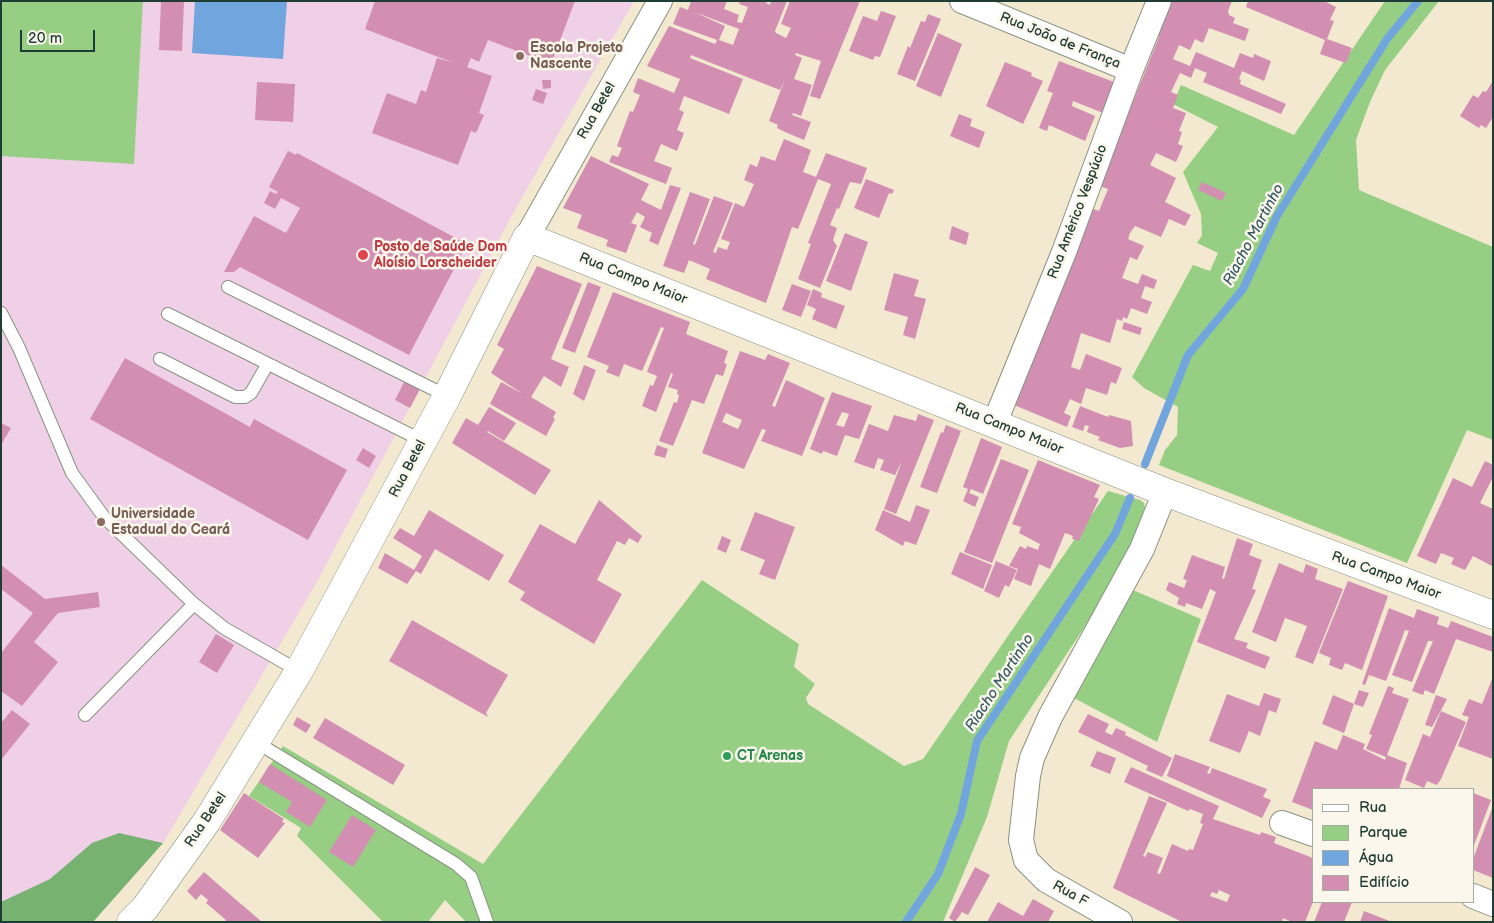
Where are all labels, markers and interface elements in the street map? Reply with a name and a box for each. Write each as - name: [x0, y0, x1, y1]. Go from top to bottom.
- street label: Rua João de França: [997, 9, 1123, 73]
- scale bar: [22, 20, 98, 52]
- text: 20 m: [28, 29, 62, 48]
- place label: Escola Projeto Nascente: [530, 40, 623, 72]
- marker: Escola Projeto Nascente: [514, 50, 526, 62]
- street label: Rua Betel: [574, 80, 620, 142]
- street label: Rua Américo Vespúcio: [1045, 142, 1111, 282]
- water label: Riacho Martinho: [1220, 181, 1288, 289]
- place label: Posto de Saúde Dom Aloísio Lorscheider: [374, 239, 507, 272]
- marker: Posto de Saúde Dom Aloísio Lorscheider: [356, 248, 370, 262]
- street label: Rua Campo Maior: [577, 250, 689, 308]
- street label: Rua Campo Maior: [953, 400, 1065, 458]
- street label: Rua Betel: [386, 437, 430, 501]
- place label: Universidade Estadual do Ceará: [111, 506, 230, 538]
- marker: Universidade Estadual do Ceará: [95, 516, 107, 528]
- street label: Rua Campo Maior: [1329, 548, 1443, 604]
- water label: Riacho Martinho: [962, 631, 1038, 735]
- place label: CT Arenas: [737, 748, 803, 764]
- marker: CT Arenas: [721, 750, 733, 762]
- legend: [1312, 788, 1474, 903]
- street label: Rua Betel: [182, 789, 230, 851]
- text: Rua: [1359, 798, 1387, 817]
- text: Parque: [1359, 823, 1407, 842]
- text: Água: [1359, 848, 1394, 867]
- text: Edifício: [1359, 873, 1409, 892]
- street label: Rua F: [1049, 877, 1091, 911]

